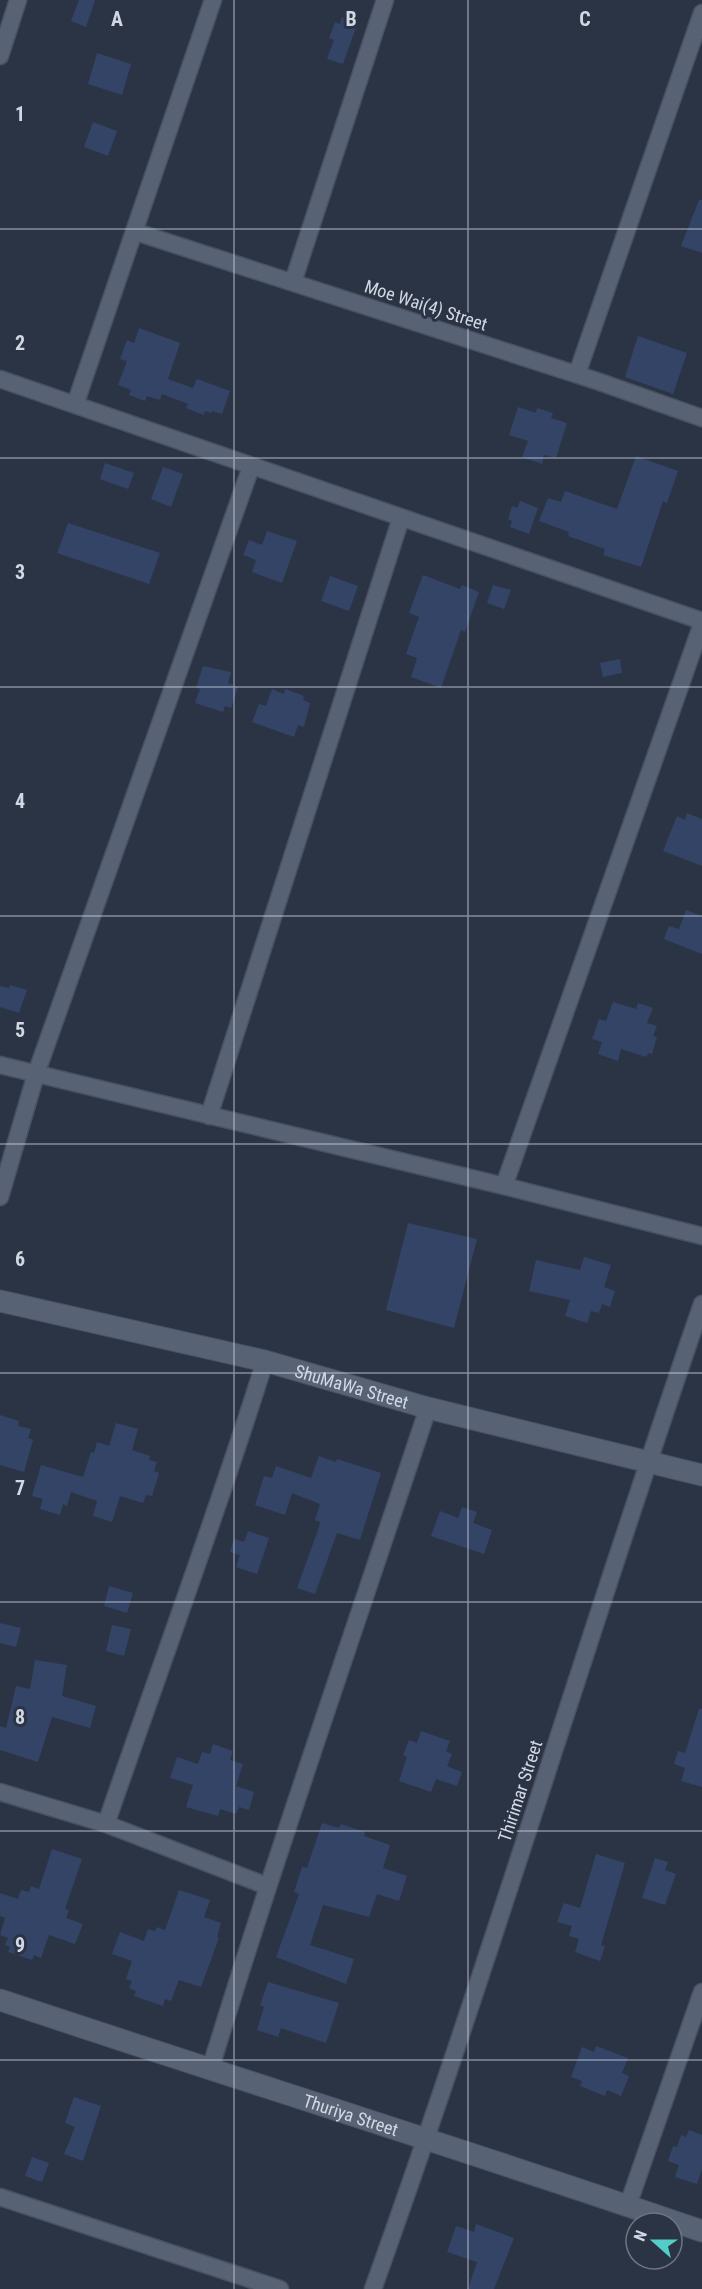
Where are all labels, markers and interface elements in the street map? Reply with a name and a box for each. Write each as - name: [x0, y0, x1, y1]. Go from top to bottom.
- text: A: [111, 7, 123, 31]
- text: B: [345, 7, 357, 31]
- text: C: [579, 7, 591, 31]
- text: 1: [15, 102, 25, 126]
- street label: Moe Wai(4) Street: [362, 275, 490, 336]
- text: 2: [15, 331, 25, 355]
- text: 3: [15, 560, 25, 584]
- text: 4: [15, 789, 25, 813]
- text: 5: [15, 1018, 25, 1042]
- text: 6: [15, 1247, 25, 1271]
- street label: ShuMaWa Street: [292, 1360, 411, 1412]
- text: 7: [15, 1476, 25, 1500]
- text: 8: [15, 1705, 25, 1729]
- street label: Thirimar Street: [494, 1737, 546, 1845]
- text: 9: [15, 1933, 25, 1957]
- street label: Thuriya Street: [301, 2089, 401, 2140]
- north arrow: [624, 2211, 684, 2271]
- text: N: [630, 2228, 651, 2244]

